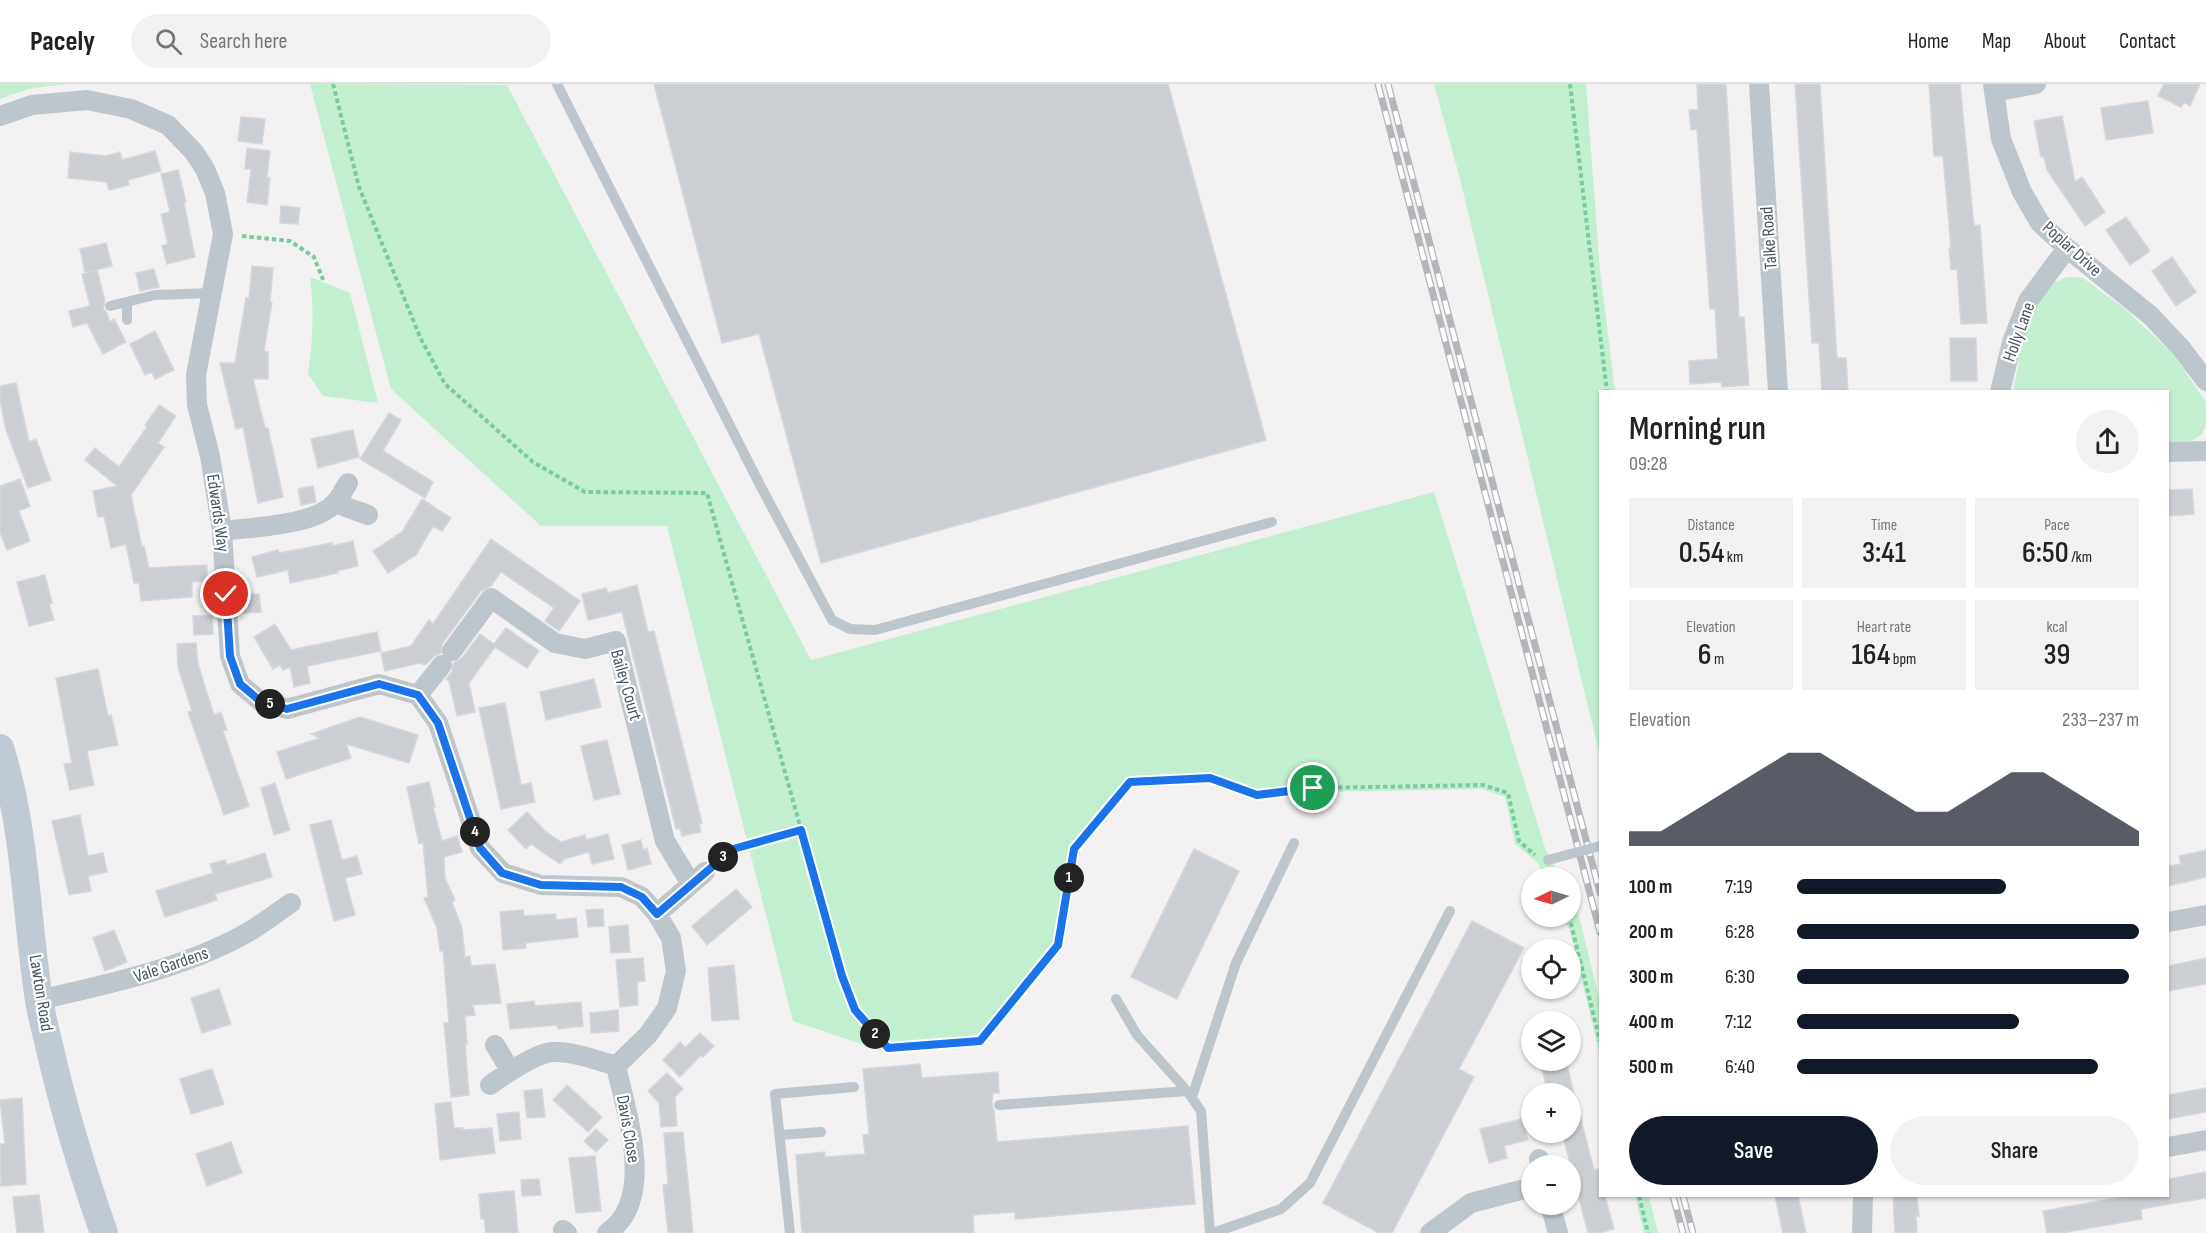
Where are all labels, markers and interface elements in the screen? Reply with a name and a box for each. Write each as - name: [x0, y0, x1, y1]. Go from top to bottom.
- search box: [131, 14, 551, 68]
- text: Pacely: [30, 25, 95, 58]
- icon: search: [152, 25, 185, 58]
- text: Search here: [200, 28, 287, 55]
- text: Home: [1908, 29, 1949, 54]
- text: Map: [1982, 29, 2011, 54]
- text: About: [2044, 29, 2086, 54]
- text: Contact: [2119, 29, 2176, 54]
- street label: Talke Road: [1756, 206, 1782, 270]
- street label: Poplar Drive: [2038, 217, 2106, 281]
- street label: Holly Lane: [1999, 299, 2039, 365]
- text: Morning run: [1629, 409, 1766, 449]
- button: share: [2076, 410, 2139, 473]
- text: 09:28: [1629, 452, 1668, 476]
- street label: Edwards Way: [202, 473, 234, 553]
- text: Distance: [1687, 516, 1735, 535]
- text: Time: [1871, 516, 1897, 535]
- text: Pace: [2044, 516, 2070, 535]
- text: 0.54: [1679, 535, 1724, 571]
- text: 3:41: [1862, 535, 1906, 571]
- text: 6:50: [2022, 535, 2069, 571]
- text: km: [1724, 548, 1743, 567]
- text: /km: [2069, 548, 2092, 567]
- pin: [200, 568, 251, 619]
- icon: check: [209, 577, 242, 610]
- text: Elevation: [1686, 618, 1736, 637]
- text: Heart rate: [1857, 618, 1911, 637]
- text: kcal: [2046, 618, 2068, 637]
- text: 6: [1698, 637, 1711, 673]
- text: 164: [1852, 637, 1890, 673]
- text: 39: [2044, 637, 2070, 673]
- street label: Bailey Court: [606, 647, 646, 723]
- text: m: [1711, 650, 1724, 669]
- text: bpm: [1890, 650, 1916, 669]
- pin: 5: [255, 689, 285, 719]
- text: 5: [266, 694, 274, 713]
- text: Elevation: [1629, 708, 1691, 732]
- text: 233–237 m: [2062, 708, 2139, 732]
- pin: [1287, 762, 1338, 813]
- icon: arrive: [1296, 771, 1329, 804]
- pin: 4: [460, 817, 490, 847]
- text: 4: [471, 822, 479, 841]
- pin: 3: [708, 842, 738, 872]
- text: 3: [719, 847, 727, 866]
- pin: 1: [1054, 863, 1084, 893]
- north arrow: [1521, 867, 1581, 927]
- map controls: [1521, 867, 1581, 1215]
- text: 1: [1066, 868, 1072, 887]
- text: 100 m: [1629, 875, 1672, 899]
- text: 7:19: [1725, 875, 1753, 899]
- text: 200 m: [1629, 920, 1673, 944]
- text: 6:28: [1725, 920, 1755, 944]
- button: locate: [1521, 939, 1581, 999]
- street label: Vale Gardens: [131, 942, 211, 988]
- street label: Lawton Road: [25, 953, 57, 1033]
- text: 300 m: [1629, 965, 1673, 989]
- text: 6:30: [1725, 965, 1755, 989]
- text: 400 m: [1629, 1010, 1674, 1034]
- text: 7:12: [1725, 1010, 1752, 1034]
- button: layers: [1521, 1011, 1581, 1071]
- pin: 2: [860, 1019, 890, 1049]
- text: 2: [871, 1024, 879, 1043]
- text: 500 m: [1629, 1055, 1673, 1079]
- text: 6:40: [1725, 1055, 1755, 1079]
- button: +: [1521, 1083, 1581, 1143]
- street label: Davis Close: [612, 1093, 644, 1165]
- button: Save: [1629, 1116, 1878, 1185]
- button: Share: [1890, 1116, 2139, 1185]
- button: −: [1521, 1155, 1581, 1215]

